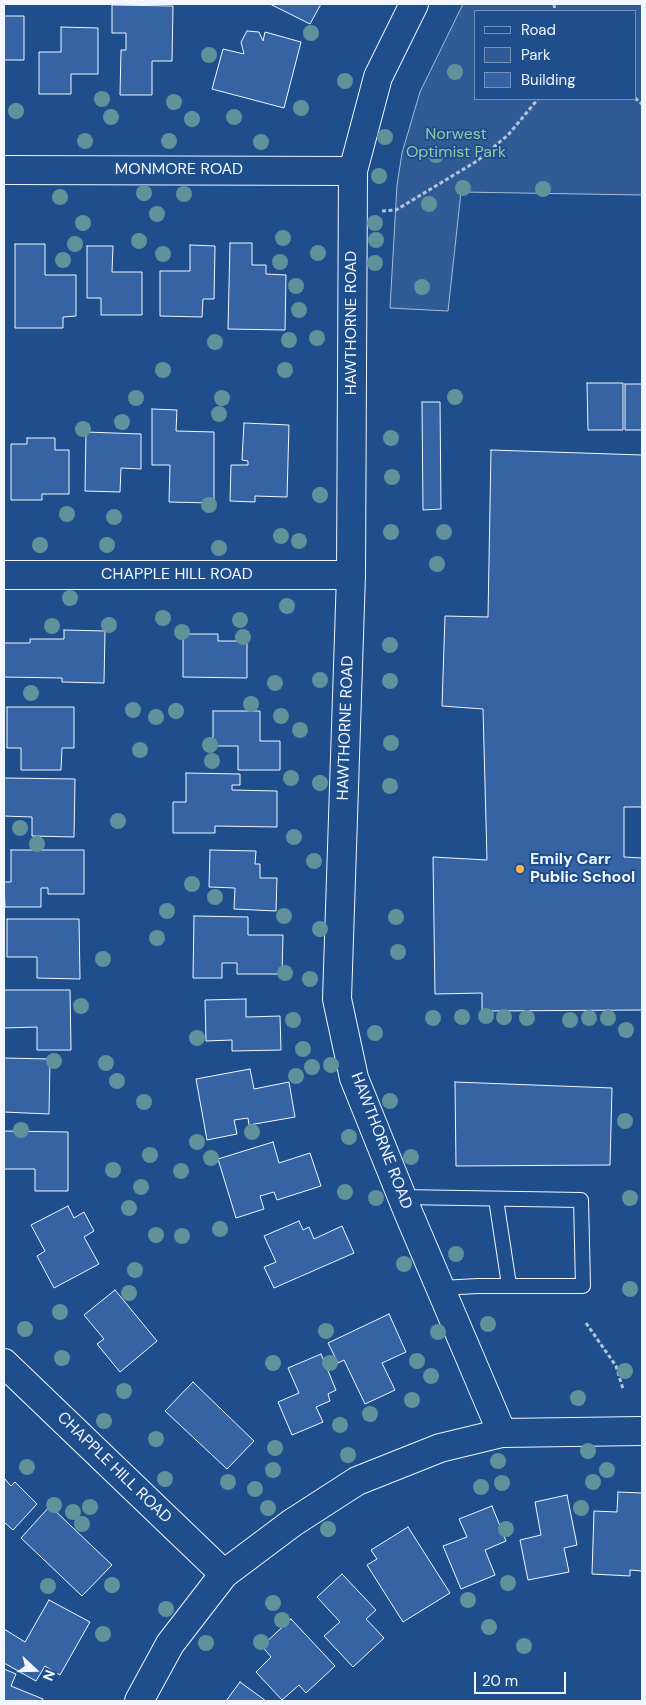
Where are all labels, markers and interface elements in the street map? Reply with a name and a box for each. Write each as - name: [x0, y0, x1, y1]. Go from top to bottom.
- legend: [473, 10, 636, 100]
- text: Road: [521, 20, 556, 40]
- text: Park: [521, 45, 551, 65]
- text: Building: [521, 70, 576, 90]
- park label: Norwest Optimist Park: [406, 125, 506, 163]
- street label: MONMORE ROAD: [115, 160, 243, 180]
- street label: HAWTHORNE ROAD: [342, 251, 362, 395]
- street label: CHAPPLE HILL ROAD: [101, 565, 253, 585]
- street label: HAWTHORNE ROAD: [334, 655, 358, 801]
- place label: Emily Carr Public School: [530, 850, 635, 888]
- marker: Emily Carr Public School: [514, 863, 526, 875]
- street label: HAWTHORNE ROAD: [346, 1070, 416, 1212]
- street label: CHAPPLE HILL ROAD: [53, 1408, 175, 1528]
- north arrow: [10, 1645, 60, 1695]
- scale bar: [476, 1662, 568, 1694]
- text: N: [39, 1667, 59, 1683]
- text: 20 m: [482, 1671, 518, 1691]

